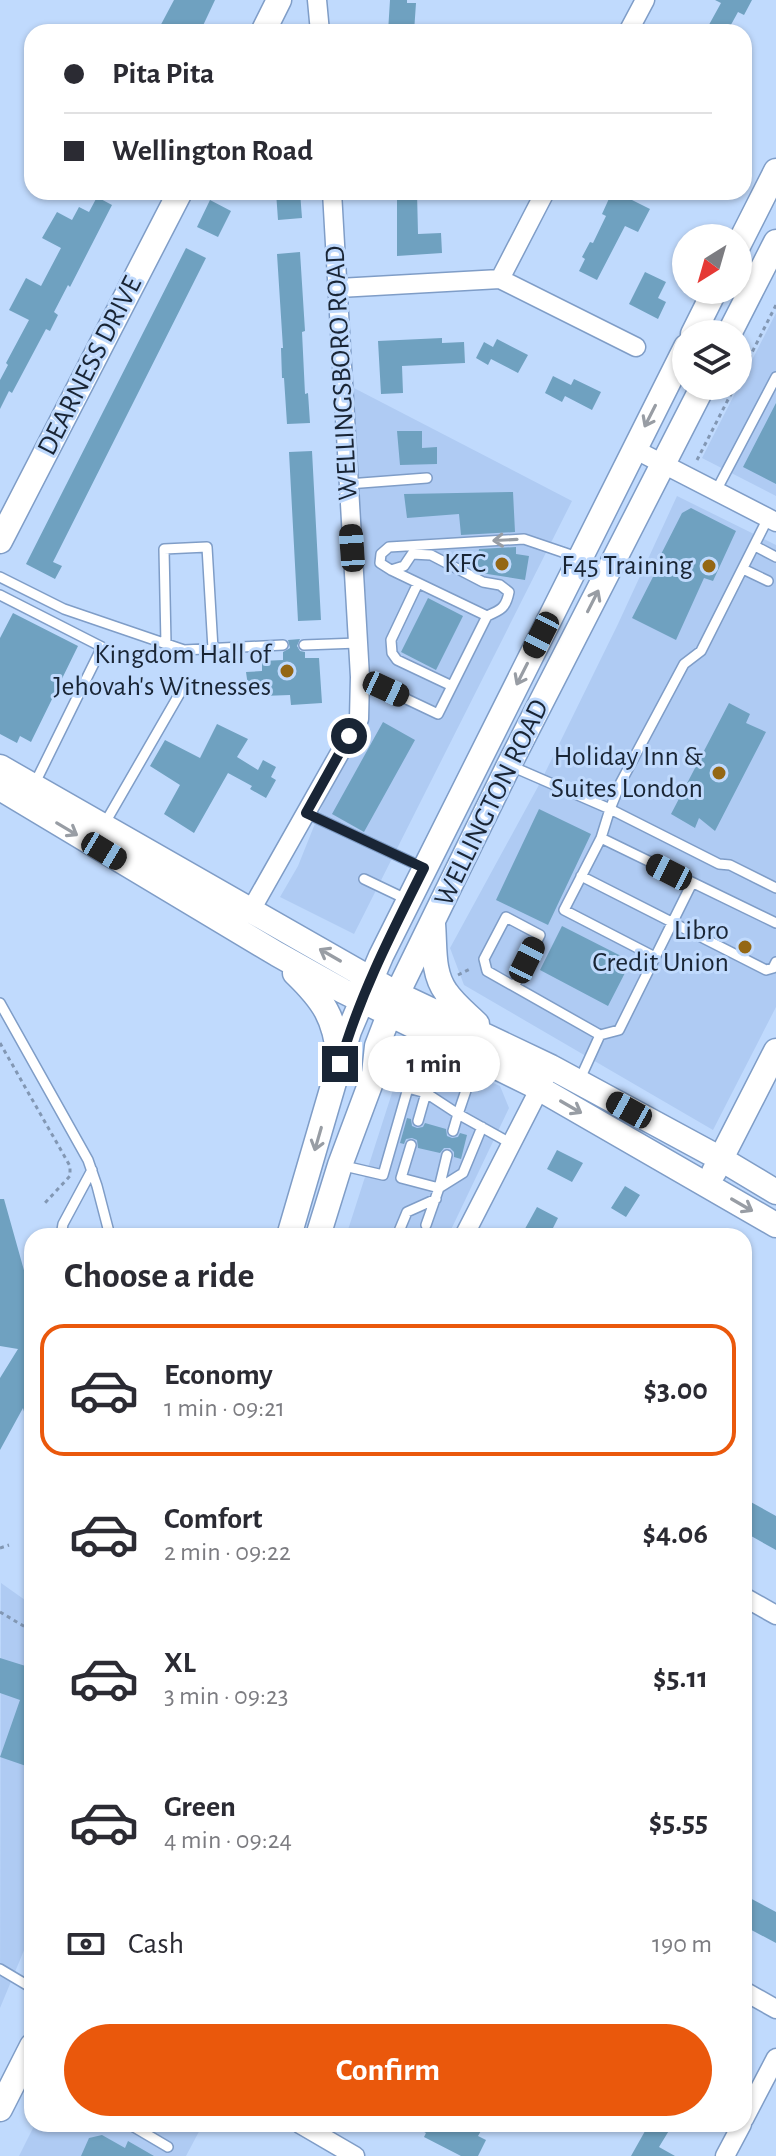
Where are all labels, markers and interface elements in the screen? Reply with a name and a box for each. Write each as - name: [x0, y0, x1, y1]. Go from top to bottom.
- text: Pita Pita: [112, 59, 215, 89]
- text: Wellington Road: [112, 136, 313, 166]
- north arrow: [672, 224, 752, 304]
- map controls: [672, 224, 752, 400]
- street label: WELLINGSBORO ROAD: [321, 245, 363, 501]
- street label: DEARNESS DRIVE: [33, 272, 147, 460]
- button: layers: [672, 320, 752, 400]
- one-way arrow: [642, 404, 658, 428]
- car: [338, 523, 366, 573]
- one-way arrow: [492, 533, 519, 548]
- place label: KFC: [444, 550, 486, 578]
- place label: F45 Training: [561, 552, 693, 580]
- marker: KFC: [493, 555, 511, 573]
- marker: F45 Training: [700, 557, 718, 575]
- one-way arrow: [585, 590, 601, 614]
- car: [519, 608, 563, 662]
- place label: Kingdom Hall of Jehovah's Witnesses: [53, 641, 273, 701]
- one-way arrow: [513, 661, 529, 685]
- marker: Kingdom Hall of Jehovah's Witnesses: [278, 662, 296, 680]
- car: [359, 668, 413, 710]
- street label: WELLINGTON ROAD: [430, 695, 554, 911]
- route start: [331, 718, 367, 754]
- place label: Holiday Inn & Suites London: [551, 743, 704, 803]
- marker: Holiday Inn & Suites London: [710, 764, 728, 782]
- one-way arrow: [55, 821, 78, 837]
- car: [77, 828, 131, 874]
- car: [642, 850, 696, 894]
- place label: Libro Credit Union: [592, 917, 729, 977]
- car: [506, 933, 548, 987]
- marker: Libro Credit Union: [736, 938, 754, 956]
- one-way arrow: [319, 947, 342, 963]
- callout: 1 min: [368, 1036, 500, 1092]
- route end: [322, 1046, 358, 1082]
- text: 1 min: [407, 1051, 461, 1077]
- car: [602, 1088, 656, 1132]
- one-way arrow: [559, 1100, 583, 1115]
- one-way arrow: [310, 1126, 325, 1152]
- one-way arrow: [730, 1197, 753, 1213]
- text: Choose a ride: [64, 1258, 254, 1294]
- icon: car: [68, 1354, 140, 1426]
- text: Economy: [164, 1360, 273, 1390]
- text: $3.00: [643, 1375, 708, 1405]
- text: 1 min · 09:21: [164, 1395, 285, 1421]
- icon: car: [68, 1498, 140, 1570]
- text: Comfort: [164, 1504, 263, 1534]
- text: $4.06: [642, 1519, 708, 1549]
- text: 2 min · 09:22: [164, 1539, 291, 1565]
- icon: car: [68, 1642, 140, 1714]
- text: XL: [164, 1648, 196, 1678]
- text: $5.11: [653, 1663, 708, 1693]
- text: 3 min · 09:23: [164, 1683, 289, 1709]
- icon: car: [68, 1786, 140, 1858]
- text: Green: [164, 1792, 236, 1822]
- text: $5.55: [649, 1807, 708, 1837]
- text: 4 min · 09:24: [164, 1827, 292, 1853]
- icon: cash: [64, 1922, 108, 1966]
- text: Cash: [128, 1929, 184, 1959]
- text: 190 m: [652, 1931, 712, 1957]
- button: Confirm: [64, 2024, 712, 2116]

